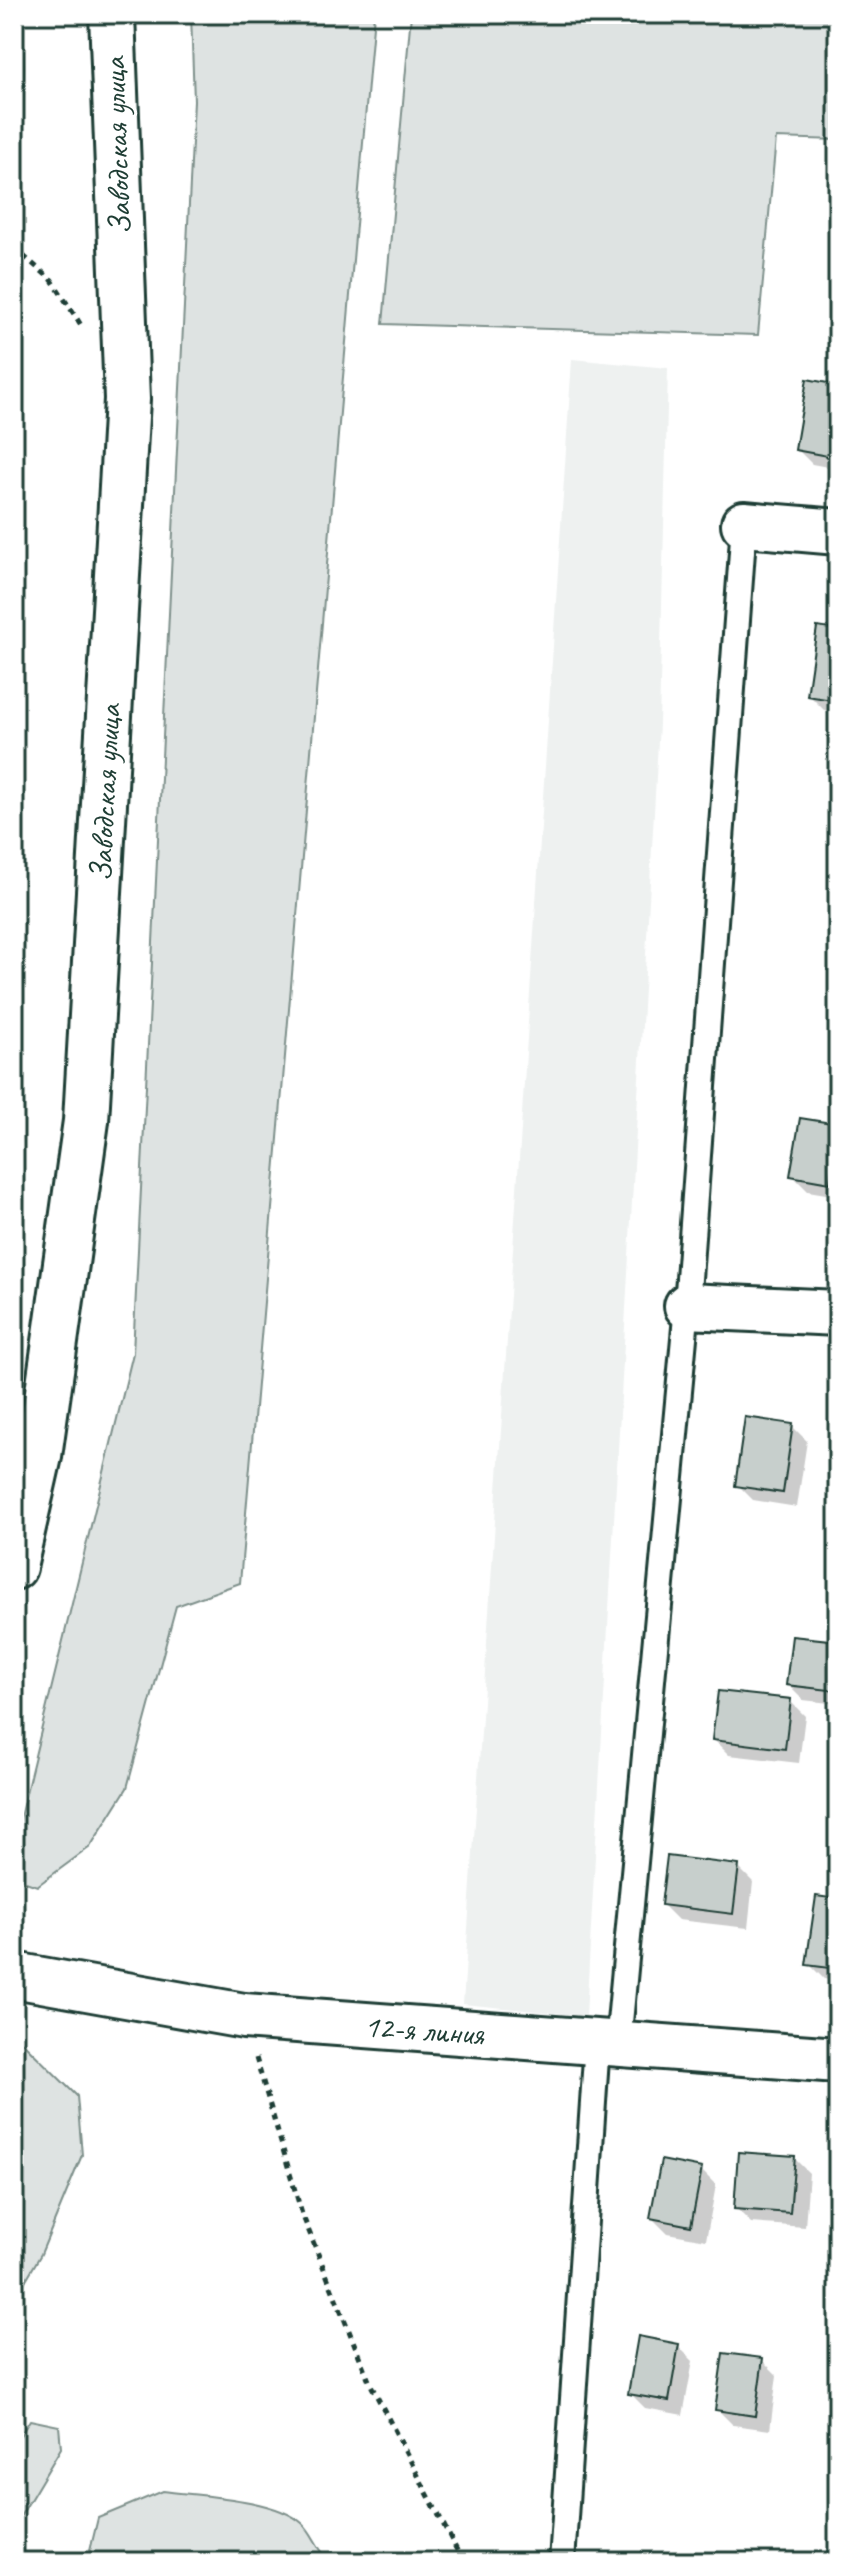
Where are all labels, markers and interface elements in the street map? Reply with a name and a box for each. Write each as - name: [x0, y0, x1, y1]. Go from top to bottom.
- street label: Заводская улица: [93, 55, 141, 235]
- street label: Заводская улица: [80, 701, 130, 883]
- street label: 12-я линия: [363, 2005, 487, 2055]

